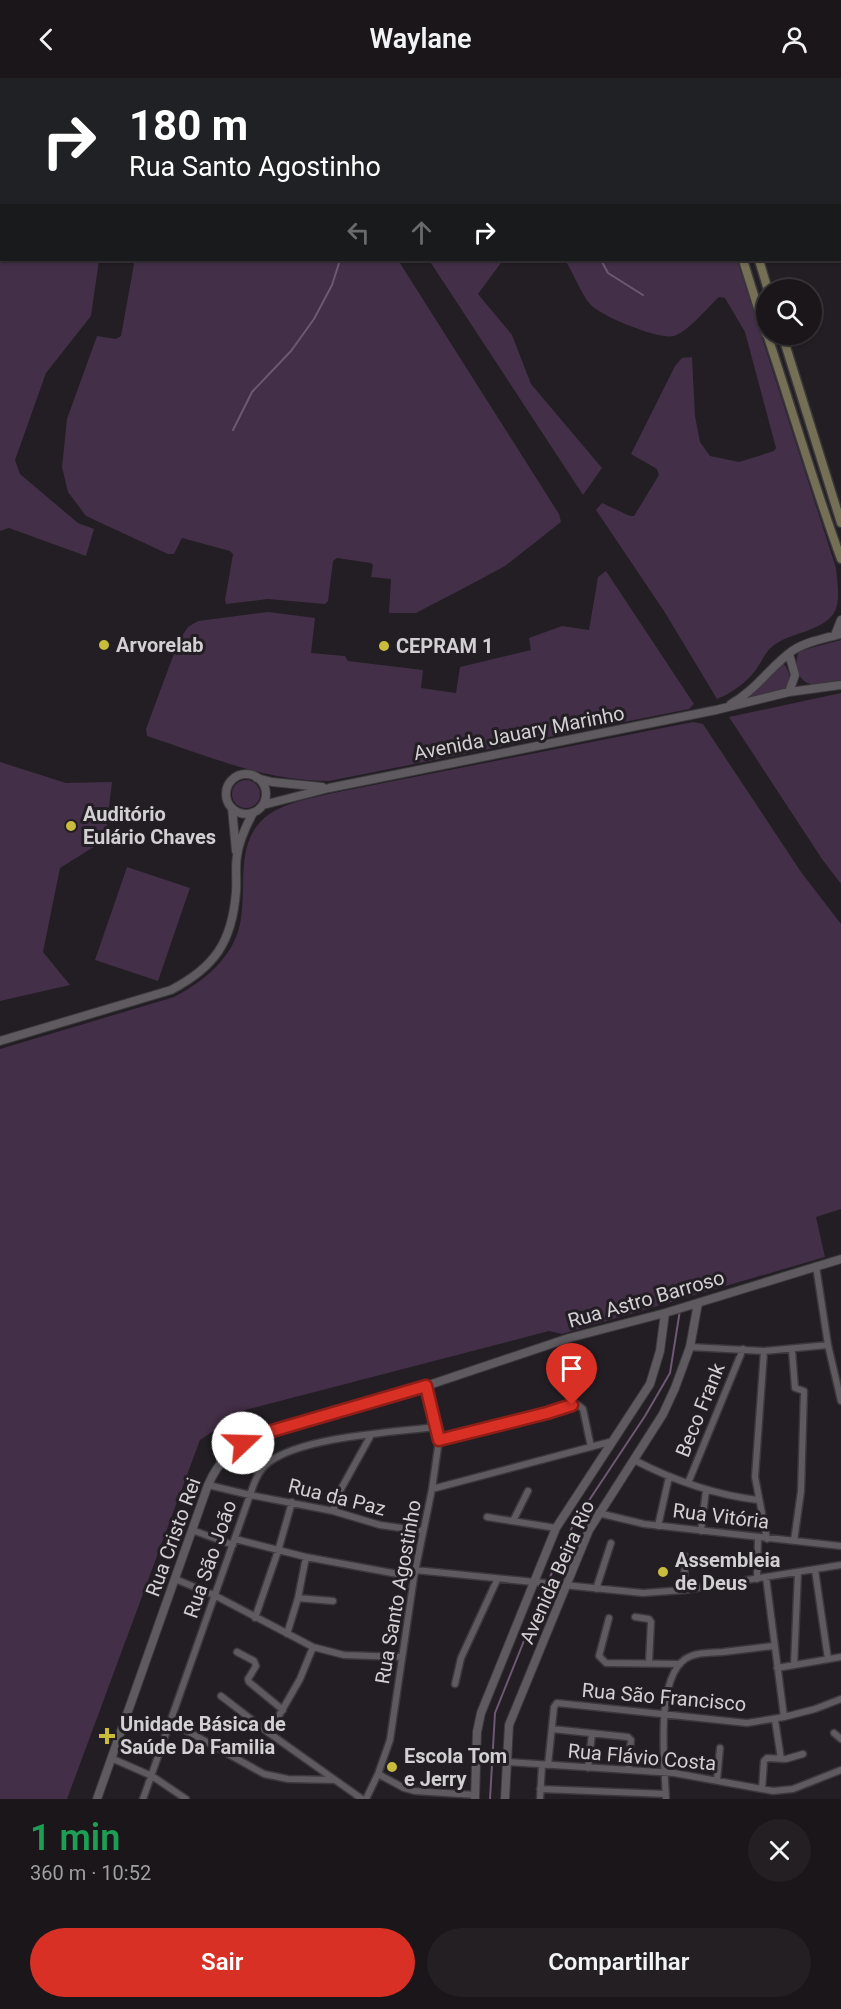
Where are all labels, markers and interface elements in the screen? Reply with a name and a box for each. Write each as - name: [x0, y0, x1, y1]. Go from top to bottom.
- icon: back: [30, 23, 63, 56]
- text: Waylane: [369, 23, 472, 55]
- icon: person: [778, 23, 811, 56]
- text: 180 m: [129, 101, 248, 150]
- icon: right: [30, 102, 108, 180]
- text: Rua Santo Agostinho: [129, 151, 381, 183]
- icon: left: [342, 216, 375, 249]
- icon: ahead: [405, 216, 438, 249]
- icon: right: [468, 216, 501, 249]
- map controls: [756, 279, 822, 345]
- button: search: [756, 279, 822, 345]
- place label: Arvorelab: [116, 633, 203, 657]
- place label: CEPRAM 1: [396, 634, 493, 658]
- marker: Arvorelab: [97, 638, 111, 652]
- marker: CEPRAM 1: [377, 639, 391, 653]
- street label: Avenida Jauary Marinho: [411, 701, 627, 765]
- place label: Auditório Eulário Chaves: [83, 802, 216, 849]
- marker: Auditório Eulário Chaves: [64, 819, 78, 833]
- street label: Rua Astro Barroso: [565, 1265, 727, 1333]
- pin: [546, 1343, 597, 1405]
- icon: arrive: [555, 1352, 588, 1385]
- street label: Beco Frank: [670, 1359, 730, 1460]
- position arrow: [211, 1411, 275, 1475]
- street label: Rua da Paz: [286, 1473, 388, 1521]
- street label: Rua Cristo Rei: [140, 1474, 206, 1600]
- street label: Rua São João: [179, 1497, 241, 1621]
- street label: Avenida Beira Rio: [515, 1497, 599, 1647]
- street label: Rua Santo Agostinho: [370, 1498, 426, 1686]
- street label: Rua Vitória: [671, 1498, 771, 1534]
- place label: Assembleia de Deus: [675, 1548, 781, 1595]
- marker: Assembleia de Deus: [656, 1565, 670, 1579]
- street label: Rua São Francisco: [581, 1678, 747, 1716]
- place label: Unidade Básica de Saúde Da Familia: [120, 1712, 286, 1759]
- marker: Unidade Básica de Saúde Da Familia: [98, 1727, 116, 1745]
- street label: Rua Flávio Costa: [567, 1739, 717, 1775]
- place label: Escola Tom e Jerry: [404, 1744, 507, 1791]
- marker: Escola Tom e Jerry: [385, 1760, 399, 1774]
- text: 1 min: [30, 1817, 120, 1859]
- button: close: [748, 1819, 811, 1882]
- text: 360 m · 10:52: [30, 1861, 151, 1885]
- button: Sair: [30, 1928, 415, 1997]
- button: Compartilhar: [427, 1928, 811, 1997]

